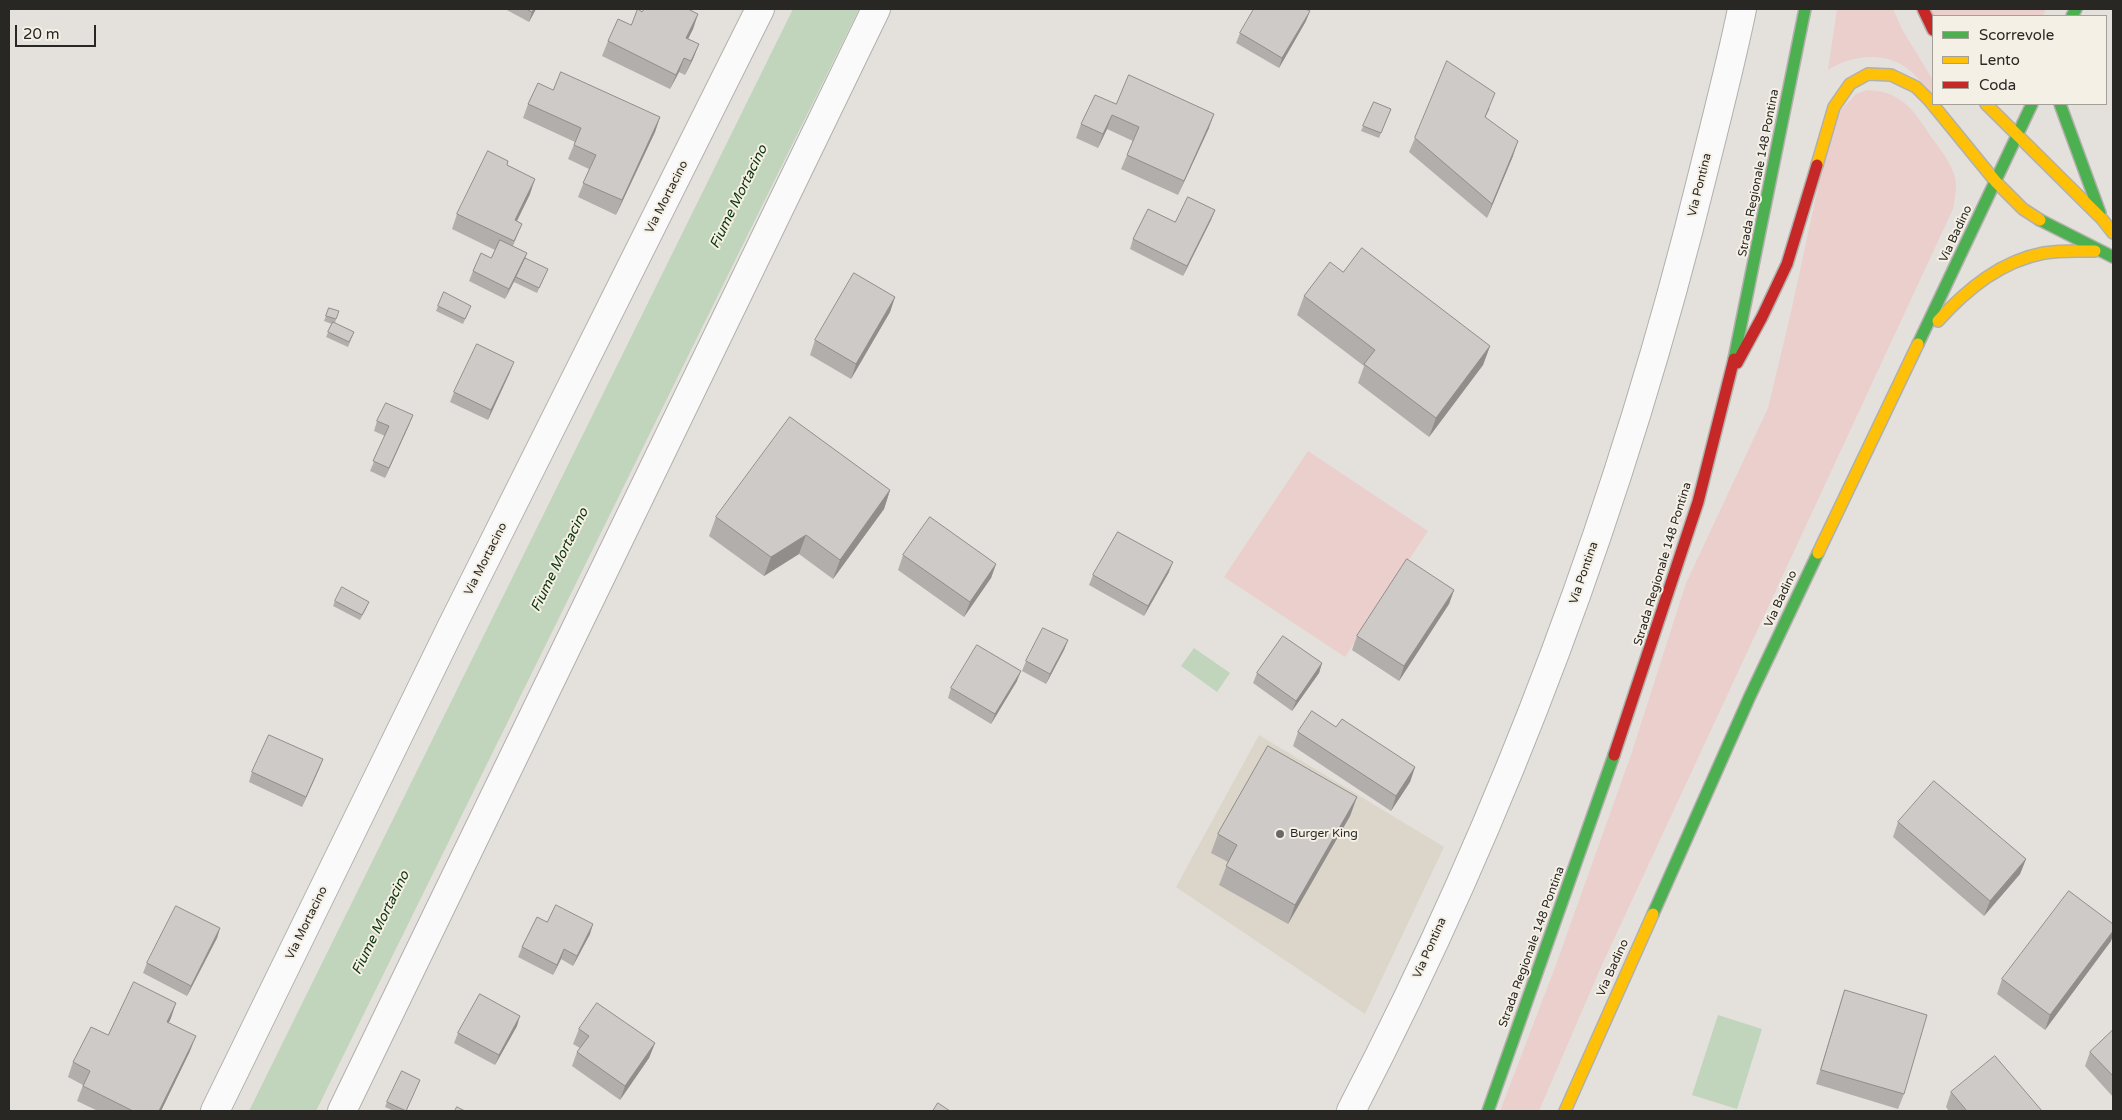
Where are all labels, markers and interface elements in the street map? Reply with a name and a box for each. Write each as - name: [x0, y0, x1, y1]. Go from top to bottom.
- scale bar: [18, 15, 99, 47]
- legend: [1932, 15, 2107, 105]
- text: 20 m: [23, 25, 60, 43]
- text: Scorrevole: [1979, 26, 2054, 44]
- text: Lento: [1979, 51, 2020, 69]
- text: Coda: [1979, 76, 2016, 94]
- street label: Strada Regionale 148 Pontina: [1736, 88, 1782, 258]
- water label: Fiume Mortacino: [707, 142, 771, 252]
- street label: Via Pontina: [1685, 152, 1715, 218]
- street label: Via Mortacino: [642, 158, 692, 236]
- street label: Via Badino: [1937, 203, 1975, 265]
- street label: Strada Regionale 148 Pontina: [1631, 480, 1695, 648]
- water label: Fiume Mortacino: [528, 505, 592, 615]
- street label: Via Mortacino: [461, 520, 511, 598]
- street label: Via Pontina: [1567, 540, 1601, 606]
- street label: Via Badino: [1762, 568, 1800, 630]
- place label: Burger King: [1290, 827, 1358, 841]
- marker: Burger King: [1274, 828, 1286, 840]
- street label: Strada Regionale 148 Pontina: [1496, 865, 1568, 1029]
- water label: Fiume Mortacino: [349, 868, 413, 978]
- street label: Via Mortacino: [283, 884, 331, 962]
- street label: Via Pontina: [1410, 915, 1450, 981]
- street label: Via Badino: [1594, 937, 1632, 999]

